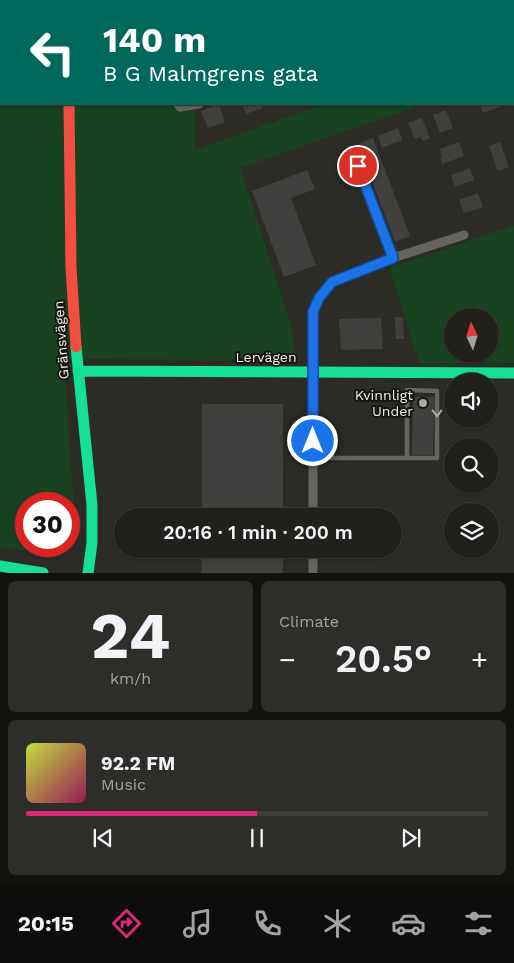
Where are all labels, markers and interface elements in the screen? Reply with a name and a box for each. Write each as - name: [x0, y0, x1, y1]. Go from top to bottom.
- text: 140 m: [103, 19, 206, 61]
- icon: left: [20, 20, 85, 85]
- text: B G Malmgrens gata: [103, 61, 318, 86]
- pin: [337, 145, 379, 187]
- icon: arrive: [344, 152, 372, 180]
- street label: Gränsvägen: [50, 300, 72, 380]
- north arrow: [444, 308, 499, 362]
- map controls: [444, 308, 499, 558]
- street label: Lervägen: [235, 349, 297, 365]
- button: sound: [444, 373, 499, 428]
- place label: Kvinnligt Under: [355, 387, 413, 419]
- marker: Kvinnligt Under: [417, 397, 429, 409]
- one-way arrow: [432, 409, 442, 417]
- position arrow: [286, 414, 338, 466]
- button: search: [444, 438, 499, 493]
- speed limit sign: 30: [15, 492, 80, 557]
- button: layers: [444, 503, 499, 558]
- text: 20:16 · 1 min · 200 m: [163, 521, 353, 544]
- text: 24: [91, 598, 170, 674]
- text: Climate: [279, 612, 339, 631]
- text: 20.5°: [335, 637, 432, 681]
- text: −: [279, 643, 296, 676]
- text: +: [471, 643, 488, 676]
- text: km/h: [110, 669, 151, 688]
- text: 92.2 FM: [101, 752, 175, 775]
- text: Music: [101, 775, 146, 794]
- icon: previous: [89, 824, 117, 852]
- icon: pause: [243, 824, 271, 852]
- icon: next: [397, 824, 425, 852]
- icon: directions: [109, 906, 144, 941]
- icon: music: [180, 906, 215, 941]
- icon: phone: [250, 906, 285, 941]
- icon: climate: [320, 906, 355, 941]
- icon: car: [391, 906, 426, 941]
- icon: filters: [461, 906, 496, 941]
- text: 20:15: [18, 911, 74, 936]

